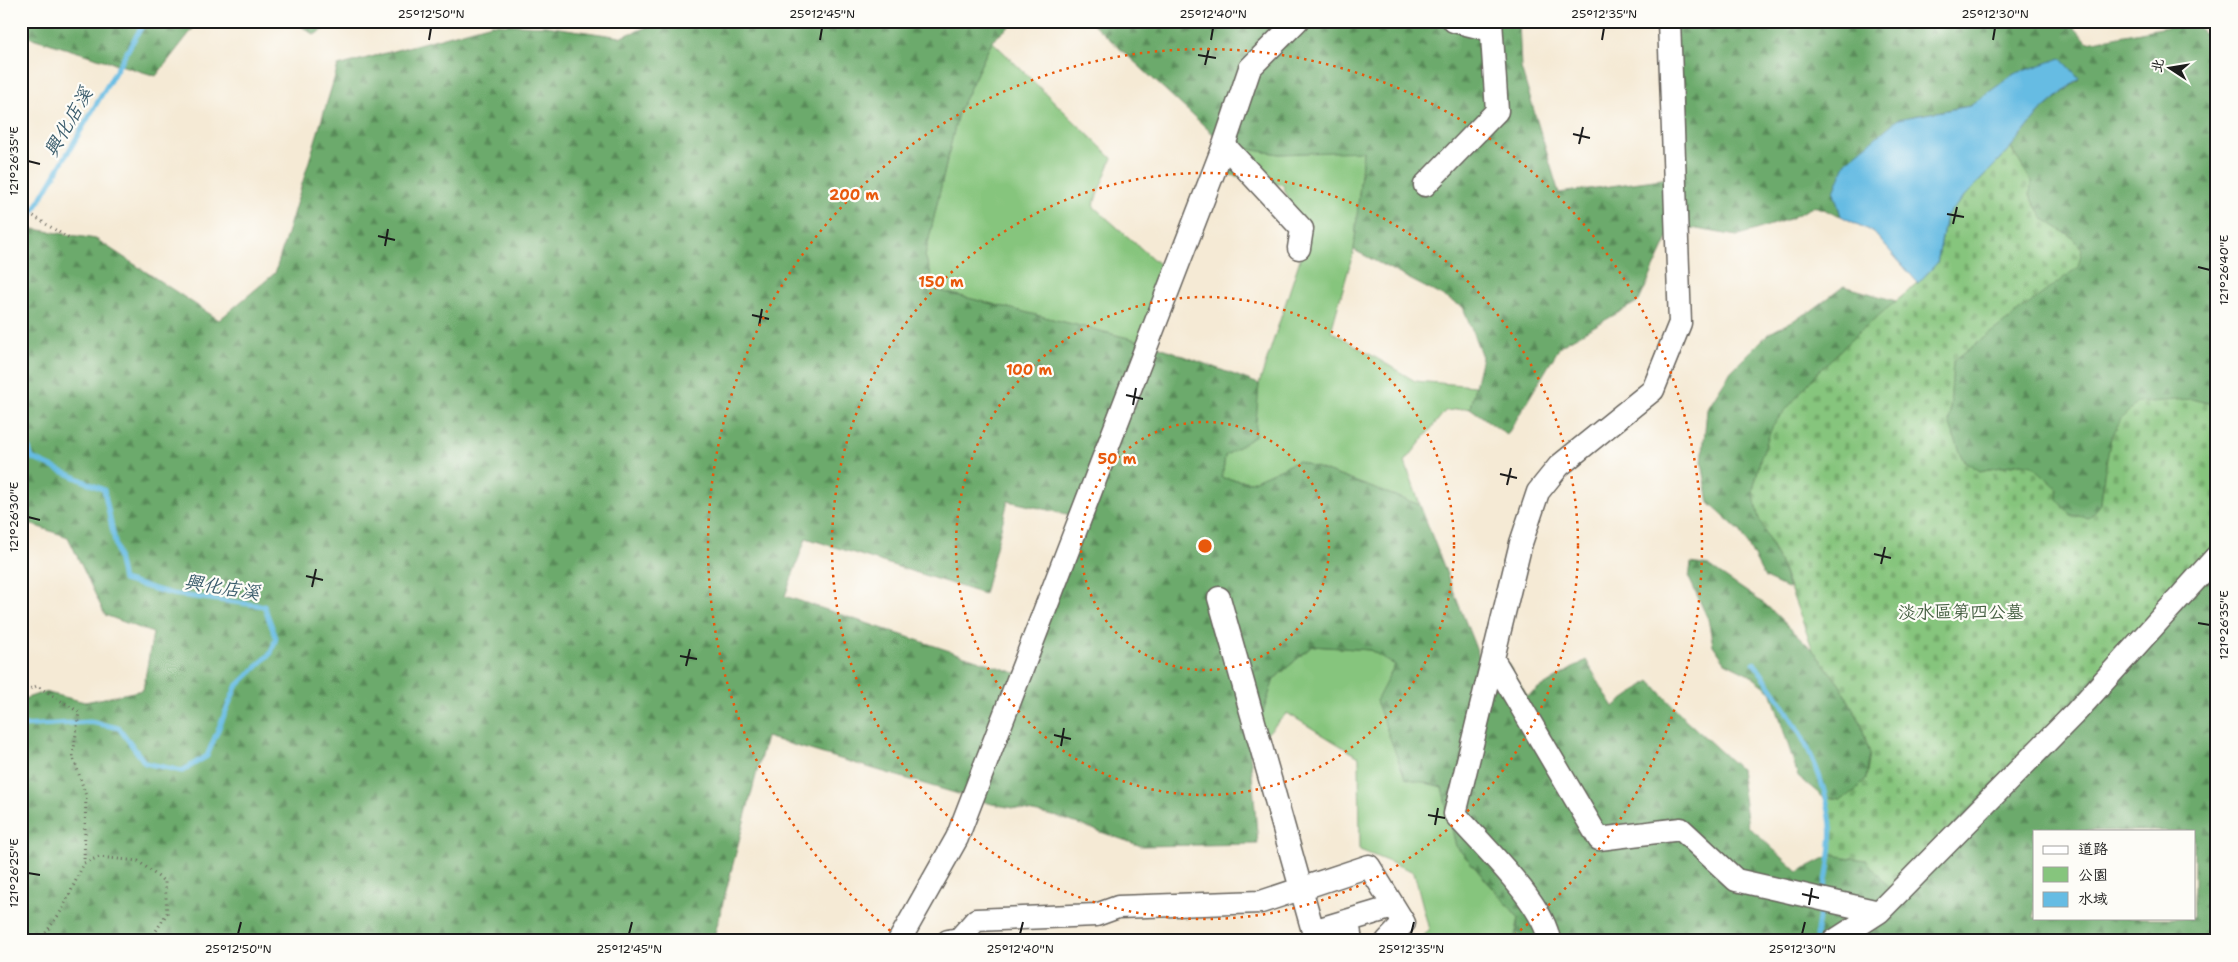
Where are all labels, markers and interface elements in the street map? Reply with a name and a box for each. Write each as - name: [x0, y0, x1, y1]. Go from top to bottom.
- text: 25°12'50"N: [397, 6, 465, 22]
- text: 25°12'45"N: [789, 6, 855, 22]
- text: 25°12'40"N: [1179, 6, 1247, 22]
- text: 25°12'35"N: [1571, 6, 1637, 22]
- text: 25°12'30"N: [1961, 6, 2029, 22]
- north arrow: [2146, 42, 2196, 92]
- text: 北: [2147, 57, 2168, 74]
- water label: 興化店溪: [38, 82, 98, 161]
- text: 121°26'35"E: [6, 126, 22, 196]
- text: 200 m: [829, 185, 879, 205]
- text: 121°26'40"E: [2216, 235, 2232, 305]
- text: 150 m: [918, 272, 964, 292]
- text: 100 m: [1006, 360, 1052, 380]
- text: 50 m: [1098, 449, 1137, 469]
- text: 121°26'30"E: [6, 482, 22, 552]
- centre of rings: [1196, 537, 1214, 555]
- water label: 興化店溪: [183, 569, 262, 605]
- text: 121°26'35"E: [2216, 590, 2232, 660]
- park label: 淡水區第四公墓: [1898, 600, 2024, 624]
- legend: [2033, 830, 2196, 920]
- text: 121°26'25"E: [6, 838, 22, 908]
- text: 道路: [2078, 839, 2108, 859]
- text: 公園: [2078, 865, 2108, 885]
- text: 水域: [2078, 889, 2108, 909]
- text: 25°12'50"N: [204, 941, 272, 957]
- text: 25°12'45"N: [596, 941, 662, 957]
- text: 25°12'40"N: [986, 941, 1054, 957]
- text: 25°12'35"N: [1378, 941, 1444, 957]
- text: 25°12'30"N: [1768, 941, 1836, 957]

